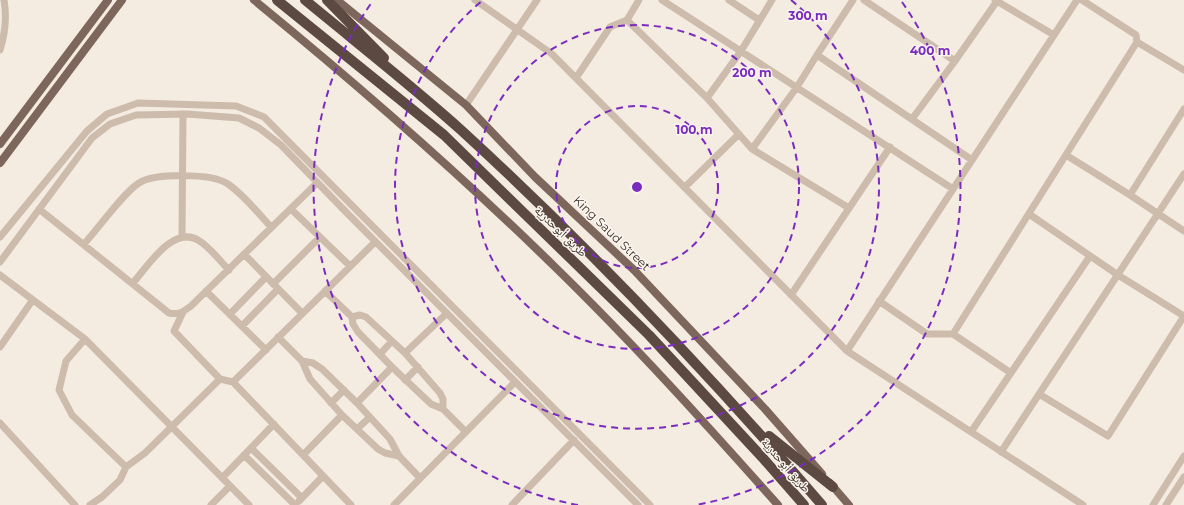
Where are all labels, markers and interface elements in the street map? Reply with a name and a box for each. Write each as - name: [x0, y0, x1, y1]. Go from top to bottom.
- text: 300 m: [787, 8, 828, 23]
- text: 400 m: [910, 43, 950, 58]
- text: 200 m: [732, 65, 772, 80]
- text: 100 m: [676, 122, 712, 137]
- centre of rings: [630, 180, 644, 194]
- street label: King Saud Street: [570, 192, 654, 274]
- street label: طريق أبوحدرية: [531, 202, 590, 260]
- street label: طريق أبوحدرية: [758, 435, 814, 496]

